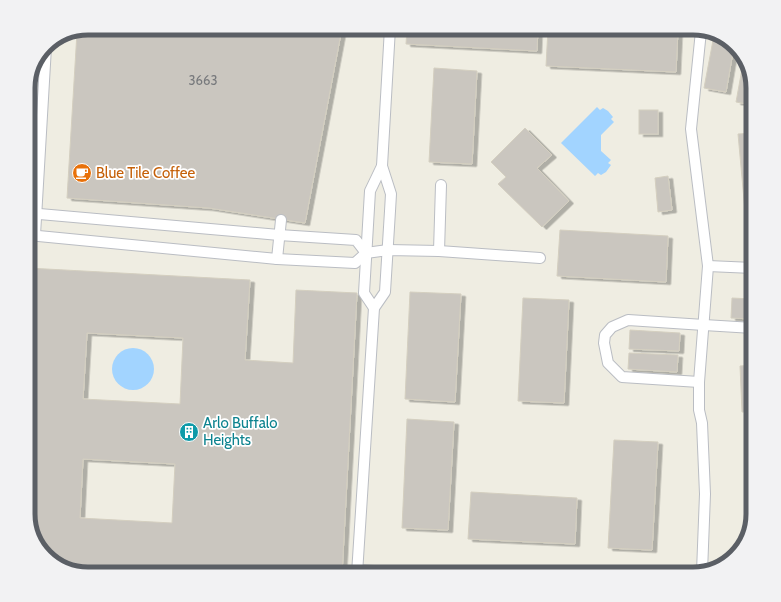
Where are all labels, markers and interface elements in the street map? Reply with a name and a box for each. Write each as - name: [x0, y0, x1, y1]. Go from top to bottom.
- house number: 3663: [189, 72, 217, 88]
- cafe icon: Blue Tile Coffee: [71, 162, 93, 184]
- place label: Blue Tile Coffee: [96, 164, 196, 182]
- place label: Arlo Buffalo Heights: [203, 414, 278, 449]
- building icon: Arlo Buffalo Heights: [178, 421, 200, 443]

